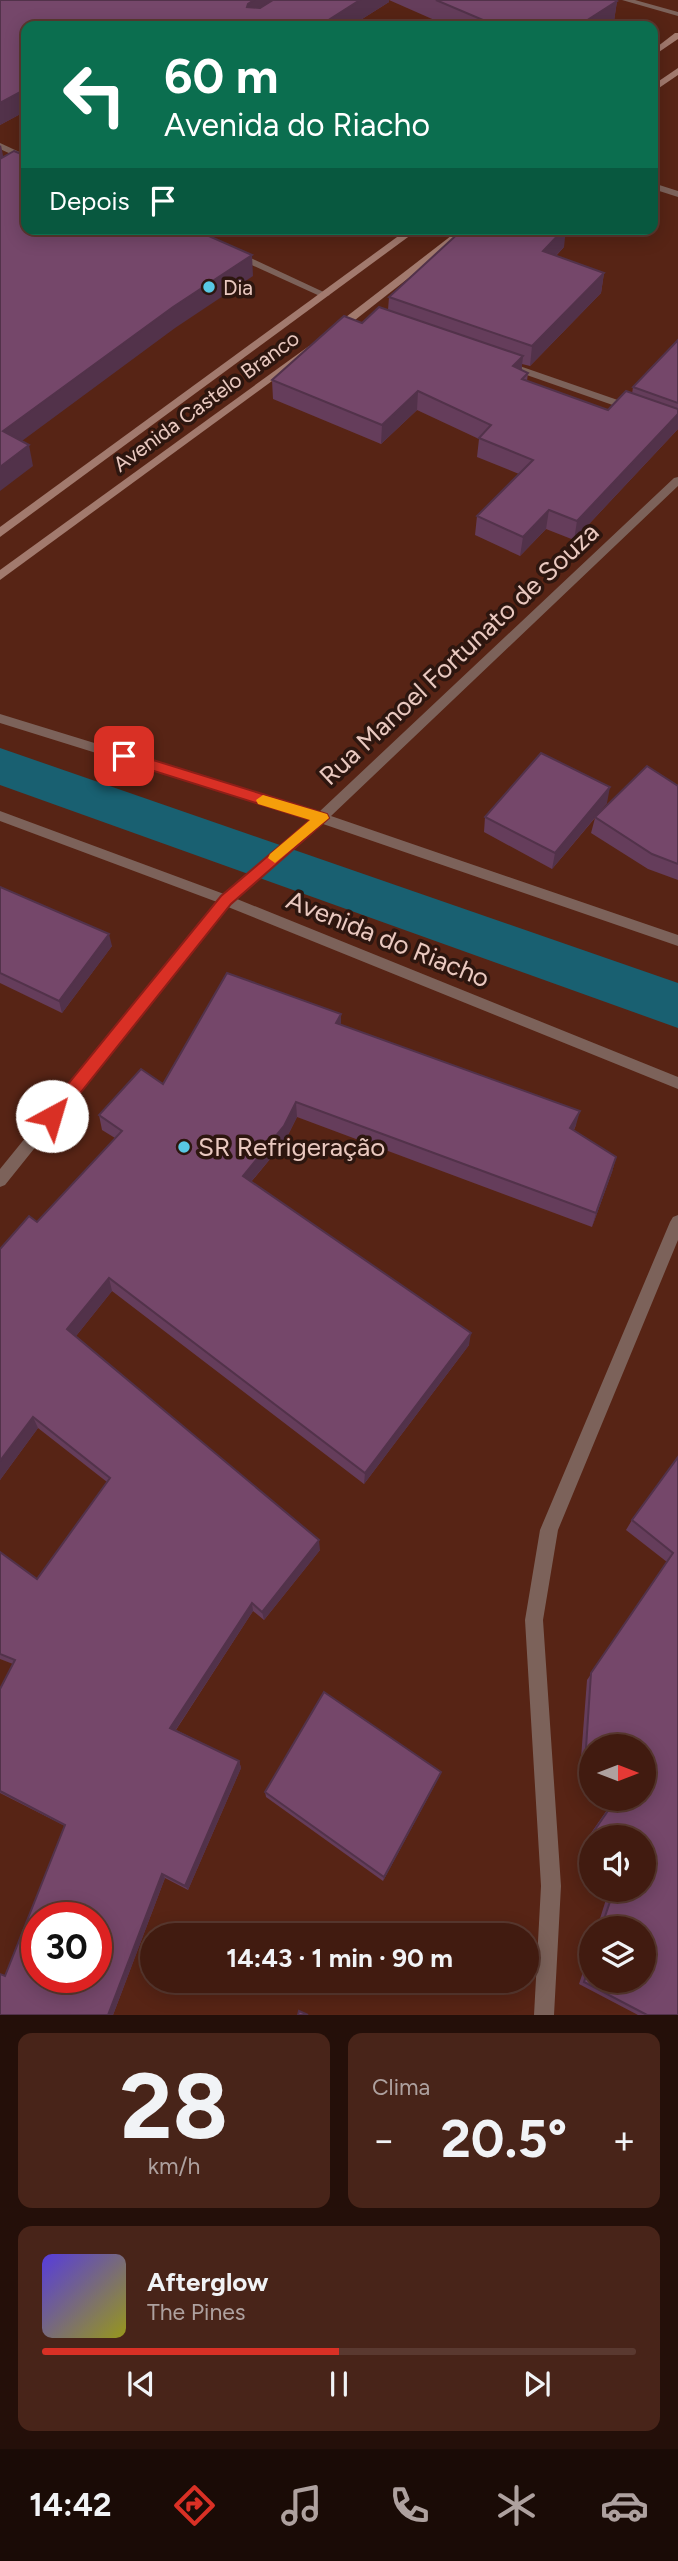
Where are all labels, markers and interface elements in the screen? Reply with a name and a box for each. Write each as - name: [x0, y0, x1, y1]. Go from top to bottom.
- text: 60 m: [164, 46, 279, 105]
- icon: left: [49, 49, 140, 140]
- text: Avenida do Riacho: [164, 106, 430, 144]
- icon: arrive: [144, 182, 182, 220]
- text: Depois: [49, 185, 130, 217]
- place label: Dia: [223, 275, 253, 300]
- marker: Dia: [201, 279, 217, 295]
- street label: Avenida Castelo Branco: [108, 325, 304, 477]
- street label: Rua Manoel Fortunato de Souza: [313, 516, 605, 792]
- pin: [94, 726, 154, 786]
- icon: arrive: [105, 737, 143, 775]
- street label: Avenida do Riacho: [282, 884, 494, 994]
- position arrow: [15, 1079, 89, 1153]
- place label: SR Refrigeração: [198, 1131, 385, 1163]
- marker: SR Refrigeração: [176, 1139, 192, 1155]
- north arrow: [579, 1734, 656, 1811]
- map controls: [579, 1734, 656, 1993]
- button: sound: [579, 1825, 656, 1902]
- speed limit sign: 30: [21, 1902, 112, 1993]
- button: layers: [579, 1916, 656, 1993]
- text: 14:43 · 1 min · 90 m: [226, 1942, 453, 1974]
- text: 28: [120, 2052, 228, 2161]
- text: Clima: [372, 2073, 430, 2101]
- text: 20.5°: [441, 2108, 567, 2170]
- text: −: [372, 2117, 396, 2163]
- text: +: [612, 2117, 636, 2163]
- text: km/h: [148, 2152, 200, 2180]
- text: Afterglow: [147, 2266, 269, 2298]
- text: The Pines: [147, 2298, 246, 2326]
- icon: previous: [122, 2365, 160, 2403]
- icon: pause: [320, 2365, 358, 2403]
- icon: next: [518, 2365, 556, 2403]
- icon: directions: [170, 2481, 219, 2530]
- icon: music: [277, 2481, 326, 2530]
- icon: phone: [385, 2481, 434, 2530]
- icon: climate: [492, 2481, 541, 2530]
- icon: car: [600, 2481, 649, 2530]
- text: 14:42: [29, 2486, 111, 2524]

